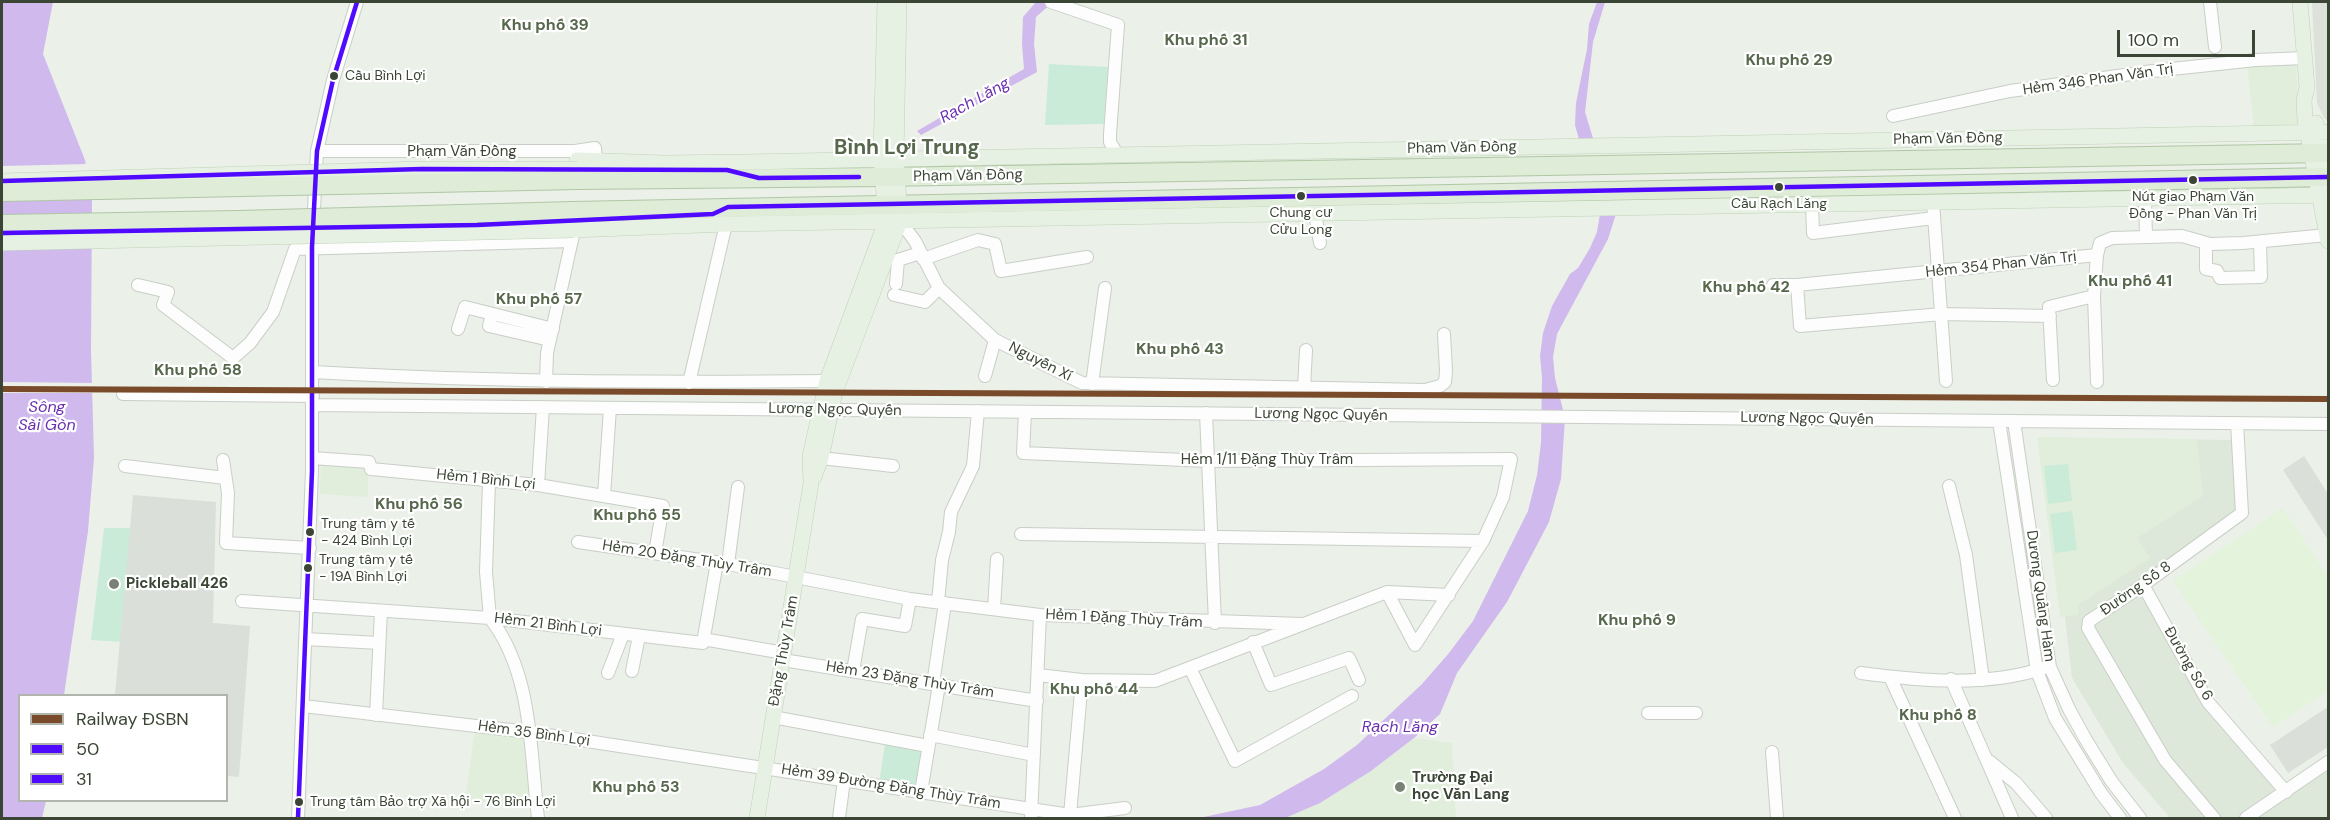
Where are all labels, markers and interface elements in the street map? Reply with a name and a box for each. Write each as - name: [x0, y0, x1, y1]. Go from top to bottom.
- district label: Khu phố 39: [501, 16, 589, 36]
- scale bar: [2120, 18, 2258, 56]
- text: 100 m: [2128, 28, 2179, 52]
- district label: Khu phố 31: [1164, 31, 1248, 51]
- district label: Khu phố 29: [1745, 51, 1833, 71]
- street label: Hẻm 346 Phan Văn Trị: [2022, 61, 2174, 99]
- place label: Cầu Bình Lợi: [345, 68, 426, 84]
- marker: Cầu Bình Lợi: [328, 70, 340, 82]
- water label: Rạch Lăng: [937, 74, 1013, 128]
- street label: Phạm Văn Đồng: [1893, 129, 2003, 149]
- district label: Bình Lợi Trung: [834, 135, 980, 161]
- street label: Phạm Văn Đồng: [1407, 138, 1517, 158]
- street label: Phạm Văn Đồng: [407, 143, 517, 161]
- street label: Phạm Văn Đồng: [913, 166, 1023, 186]
- marker: Nút giao Phạm Văn Đồng - Phan Văn Trị: [2187, 174, 2199, 186]
- marker: Cầu Rạch Lăng: [1773, 181, 1785, 193]
- place label: Nút giao Phạm Văn Đồng - Phan Văn Trị: [2129, 189, 2257, 222]
- marker: Chung cư Cửu Long: [1295, 190, 1307, 202]
- place label: Cầu Rạch Lăng: [1731, 196, 1827, 212]
- place label: Chung cư Cửu Long: [1269, 205, 1333, 238]
- street label: Hẻm 354 Phan Văn Trị: [1925, 248, 2077, 282]
- district label: Khu phố 41: [2088, 272, 2172, 292]
- district label: Khu phố 42: [1702, 278, 1790, 298]
- district label: Khu phố 57: [496, 290, 582, 310]
- street label: Nguyễn Xí: [1005, 338, 1075, 386]
- district label: Khu phố 43: [1136, 340, 1224, 360]
- district label: Khu phố 58: [154, 361, 242, 381]
- water label: Sông Sài Gòn: [18, 398, 76, 436]
- street label: Lương Ngọc Quyến: [768, 400, 902, 420]
- street label: Lương Ngọc Quyến: [1254, 405, 1388, 425]
- street label: Lương Ngọc Quyến: [1740, 409, 1874, 429]
- street label: Hẻm 1/11 Đặng Thùy Trâm: [1181, 451, 1353, 469]
- street label: Hẻm 1 Bình Lợi: [436, 466, 536, 494]
- district label: Khu phố 56: [375, 495, 463, 515]
- district label: Khu phố 55: [593, 506, 681, 526]
- place label: Trung tâm y tế - 424 Bình Lợi: [321, 516, 415, 548]
- marker: Trung tâm y tế - 424 Bình Lợi: [304, 526, 316, 538]
- street label: Dương Quảng Hàm: [2022, 529, 2058, 663]
- street label: Hẻm 20 Đặng Thùy Trâm: [601, 537, 773, 581]
- place label: Trung tâm y tế - 19A Bình Lợi: [319, 552, 413, 584]
- street label: Đường Số 8: [2097, 558, 2175, 620]
- marker: Trung tâm y tế - 19A Bình Lợi: [302, 562, 314, 574]
- place label: Pickleball 426: [126, 575, 228, 593]
- marker: Pickleball 426: [107, 577, 121, 591]
- street label: Đặng Thùy Trâm: [765, 594, 803, 708]
- street label: Hẻm 1 Đặng Thùy Trâm: [1045, 606, 1203, 632]
- street label: Hẻm 21 Bình Lợi: [493, 609, 603, 641]
- district label: Khu phố 9: [1598, 611, 1676, 631]
- street label: Đường Số 6: [2160, 624, 2216, 704]
- street label: Hẻm 23 Đặng Thùy Trâm: [825, 658, 995, 702]
- district label: Khu phố 44: [1050, 680, 1138, 700]
- legend: [18, 694, 228, 802]
- district label: Khu phố 8: [1899, 706, 1977, 726]
- text: Railway ĐSBN: [76, 707, 189, 731]
- street label: Hẻm 35 Bình Lợi: [477, 717, 591, 751]
- water label: Rạch Lăng: [1362, 718, 1438, 738]
- text: 50: [76, 737, 99, 761]
- street label: Hẻm 39 Đường Đặng Thùy Trâm: [780, 761, 1002, 813]
- text: 31: [76, 767, 92, 791]
- place label: Trường Đại học Văn Lang: [1412, 769, 1510, 804]
- district label: Khu phố 53: [592, 778, 680, 798]
- marker: Trường Đại học Văn Lang: [1393, 780, 1407, 794]
- place label: Trung tâm Bảo trợ Xã hội - 76 Bình Lợi: [310, 794, 556, 810]
- marker: Trung tâm Bảo trợ Xã hội - 76 Bình Lợi: [293, 796, 305, 808]

